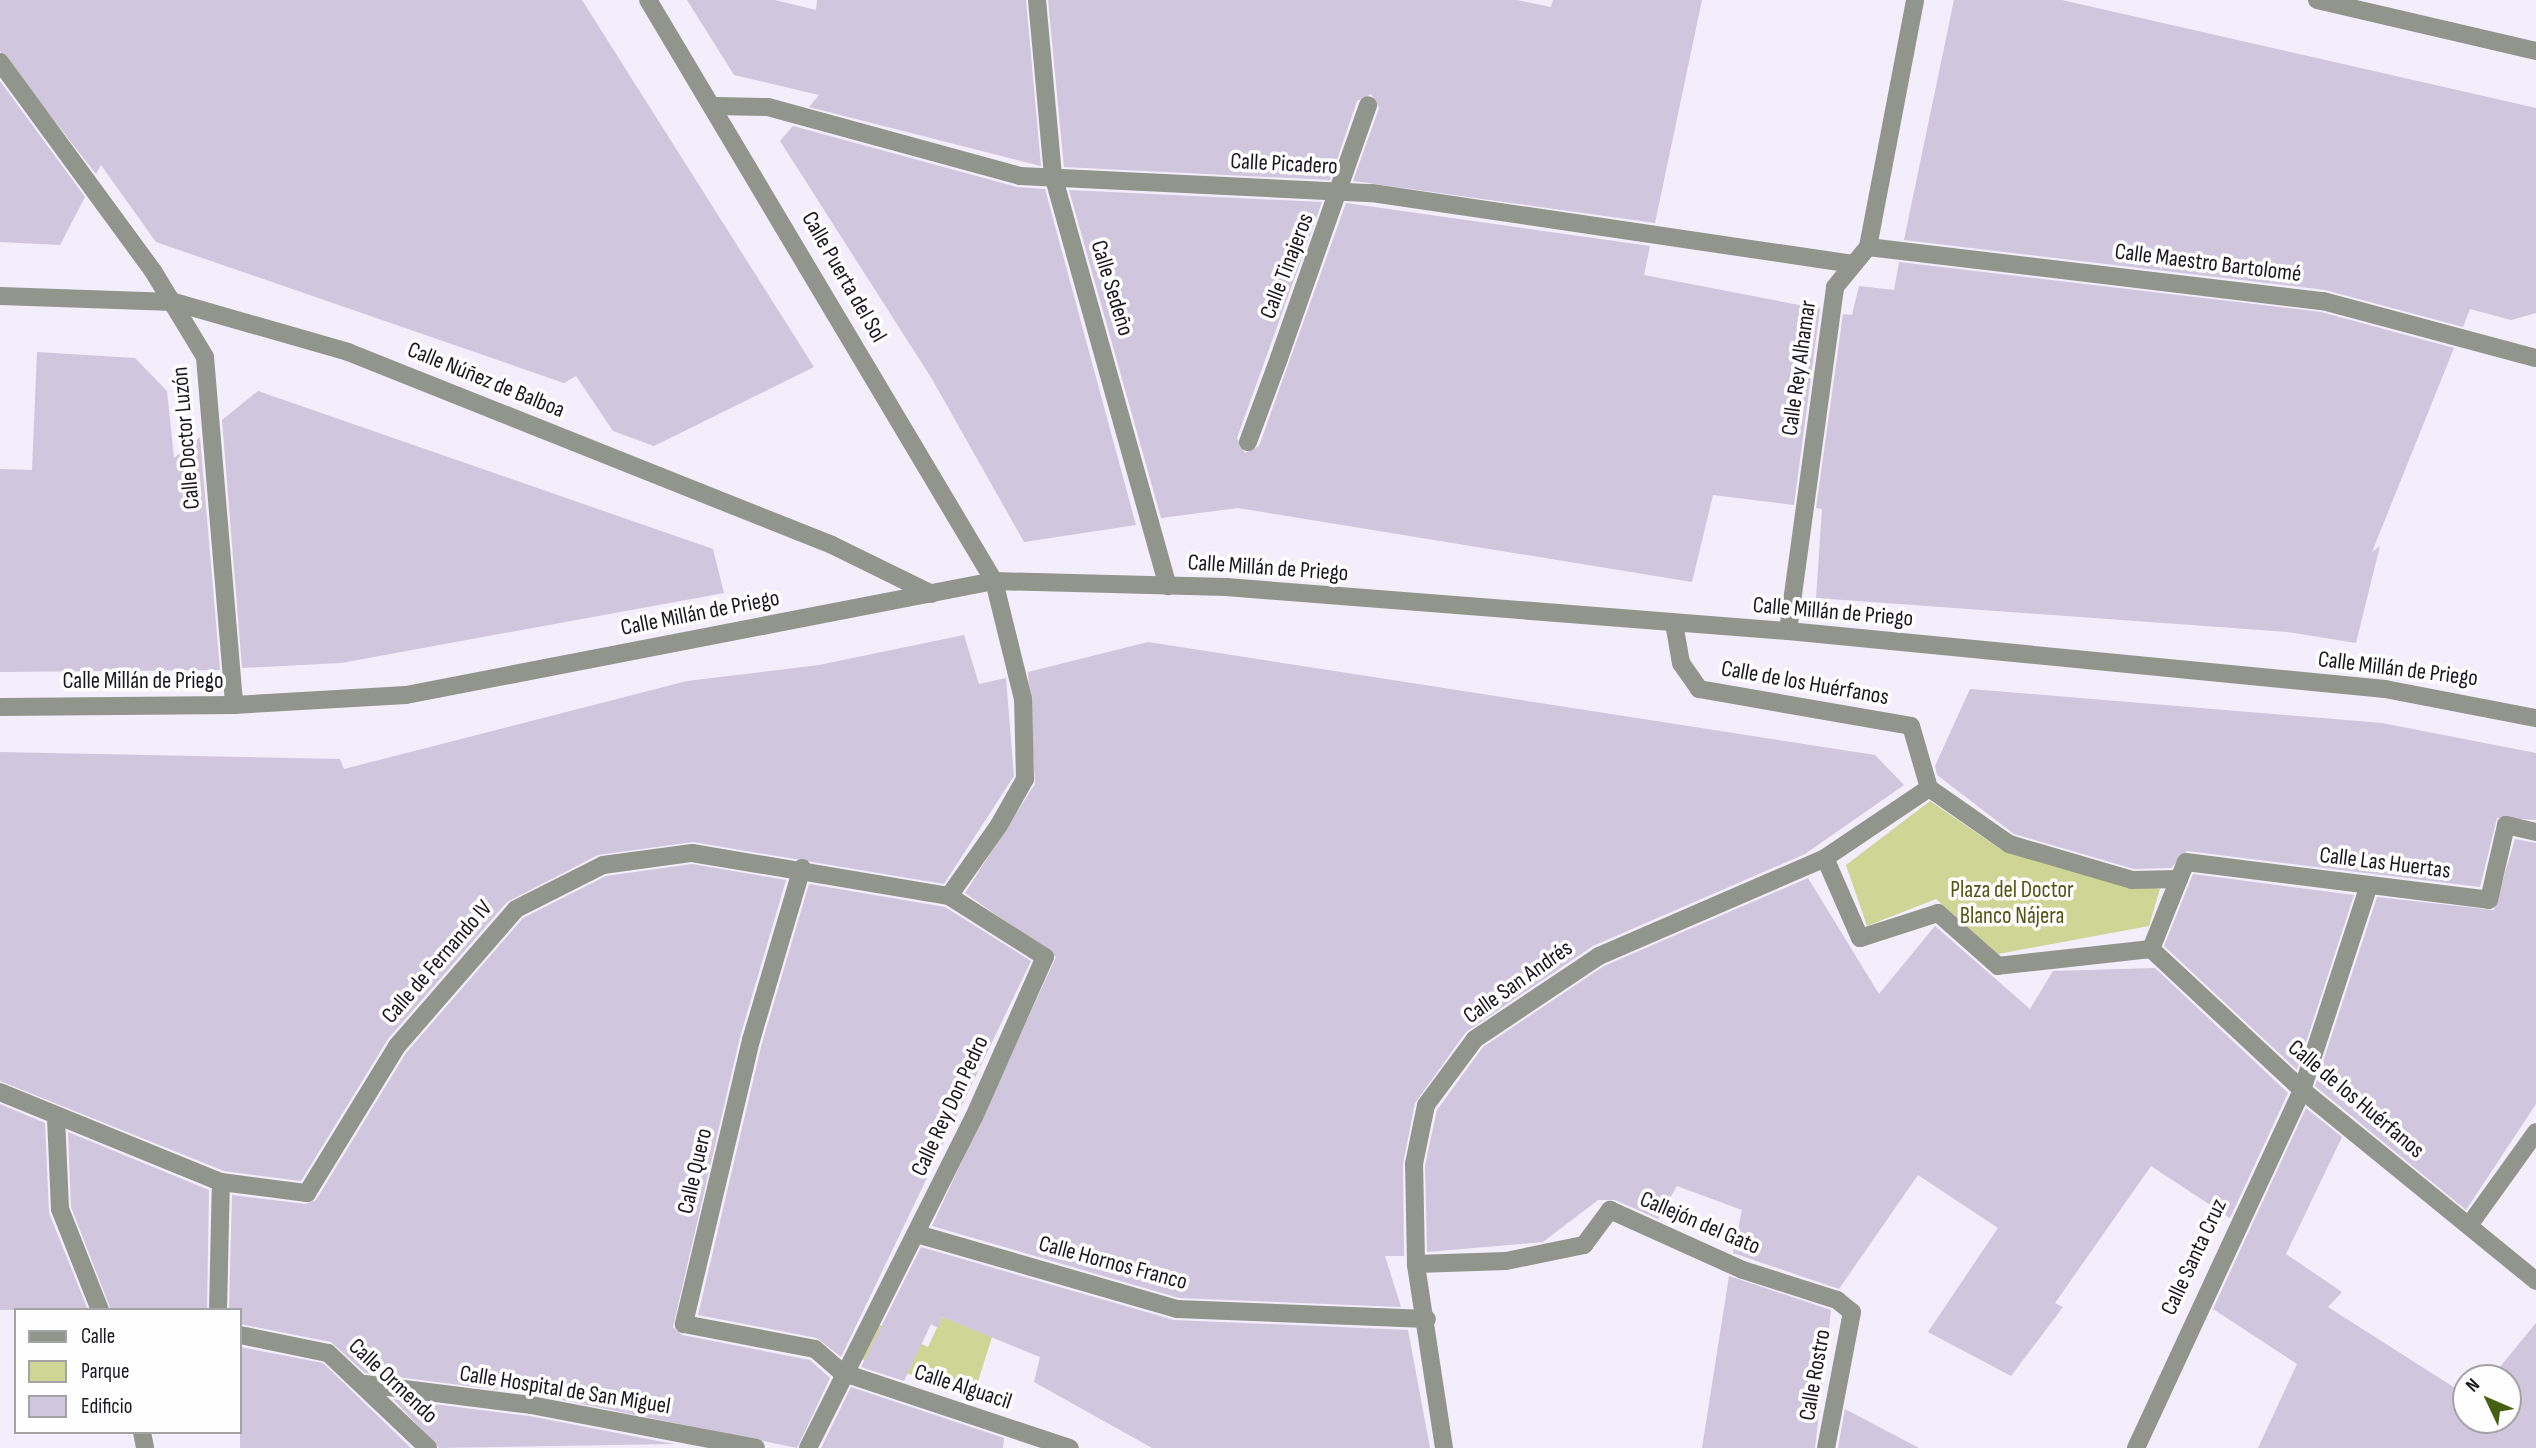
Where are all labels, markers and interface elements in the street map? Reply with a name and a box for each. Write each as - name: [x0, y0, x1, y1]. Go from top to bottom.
- street label: Calle Picadero: [1230, 147, 1338, 181]
- street label: Calle Puerta del Sol: [795, 207, 893, 347]
- street label: Calle Tinajeros: [1254, 209, 1320, 323]
- street label: Calle Sedeño: [1084, 237, 1140, 339]
- street label: Calle Maestro Bartolomé: [2113, 238, 2303, 288]
- street label: Calle Rey Alhamar: [1776, 299, 1822, 437]
- street label: Calle Núñez de Balboa: [403, 336, 569, 424]
- street label: Calle Doctor Luzón: [166, 366, 206, 510]
- street label: Calle Millán de Priego: [1187, 549, 1349, 587]
- street label: Calle Millán de Priego: [618, 584, 782, 642]
- street label: Calle Millán de Priego: [1752, 591, 1914, 633]
- street label: Calle Millán de Priego: [2316, 645, 2480, 693]
- street label: Calle de los Huérfanos: [1719, 655, 1891, 711]
- street label: Calle Millán de Priego: [63, 667, 223, 695]
- street label: Calle Las Huertas: [2318, 841, 2452, 885]
- park label: Plaza del Doctor Blanco Nájera: [1950, 876, 2074, 930]
- street label: Calle de Fernando IV: [376, 895, 498, 1029]
- street label: Calle San Andrés: [1458, 934, 1578, 1030]
- street label: Calle Rey Don Pedro: [905, 1031, 995, 1181]
- street label: Calle de los Huérfanos: [2282, 1034, 2430, 1164]
- street label: Calle Quero: [672, 1125, 718, 1217]
- street label: Callejón del Gato: [1636, 1185, 1764, 1261]
- street label: Calle Santa Cruz: [2155, 1195, 2233, 1319]
- street label: Calle Hornos Franco: [1036, 1230, 1190, 1296]
- legend: [14, 1308, 242, 1434]
- text: Calle: [81, 1324, 115, 1349]
- street label: Calle Rostro: [1793, 1327, 1837, 1423]
- street label: Calle Ormendo: [343, 1333, 443, 1429]
- street label: Calle Alguacil: [911, 1358, 1015, 1416]
- text: Parque: [81, 1359, 129, 1384]
- street label: Calle Hospital de San Miguel: [458, 1360, 672, 1420]
- north arrow: [2452, 1364, 2522, 1434]
- text: N: [2461, 1374, 2485, 1397]
- text: Edificio: [81, 1394, 132, 1419]

